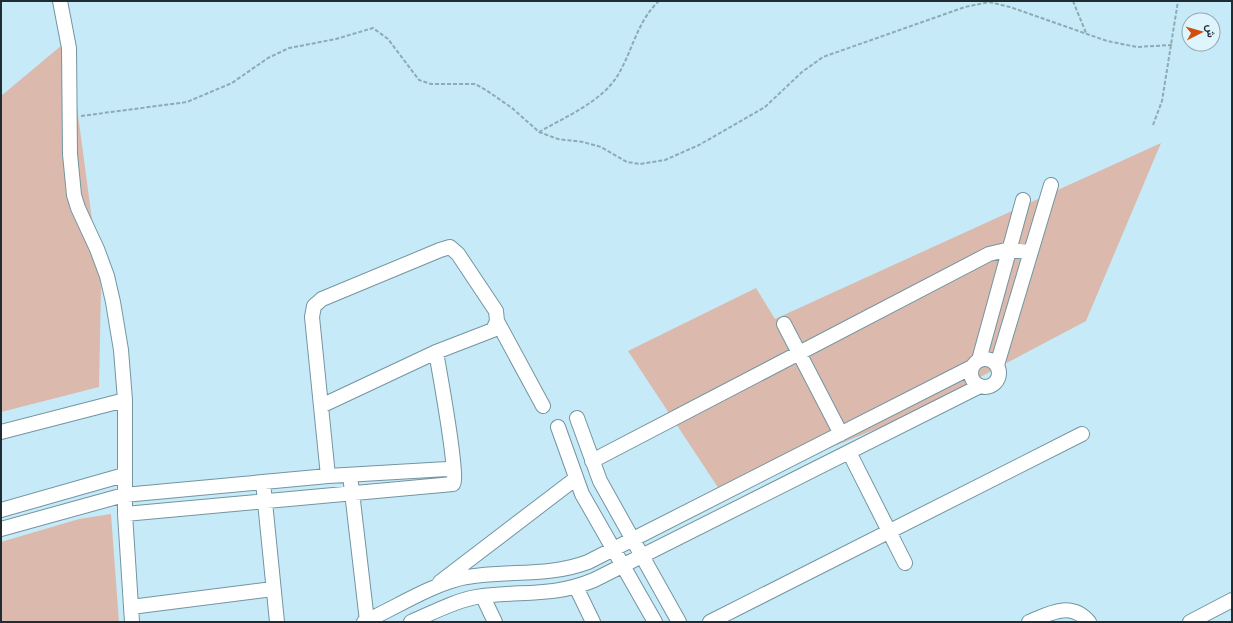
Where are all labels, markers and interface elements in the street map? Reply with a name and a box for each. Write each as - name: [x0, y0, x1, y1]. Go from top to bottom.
- north arrow: [1181, 12, 1221, 52]
- text: ش: [1203, 24, 1218, 38]

